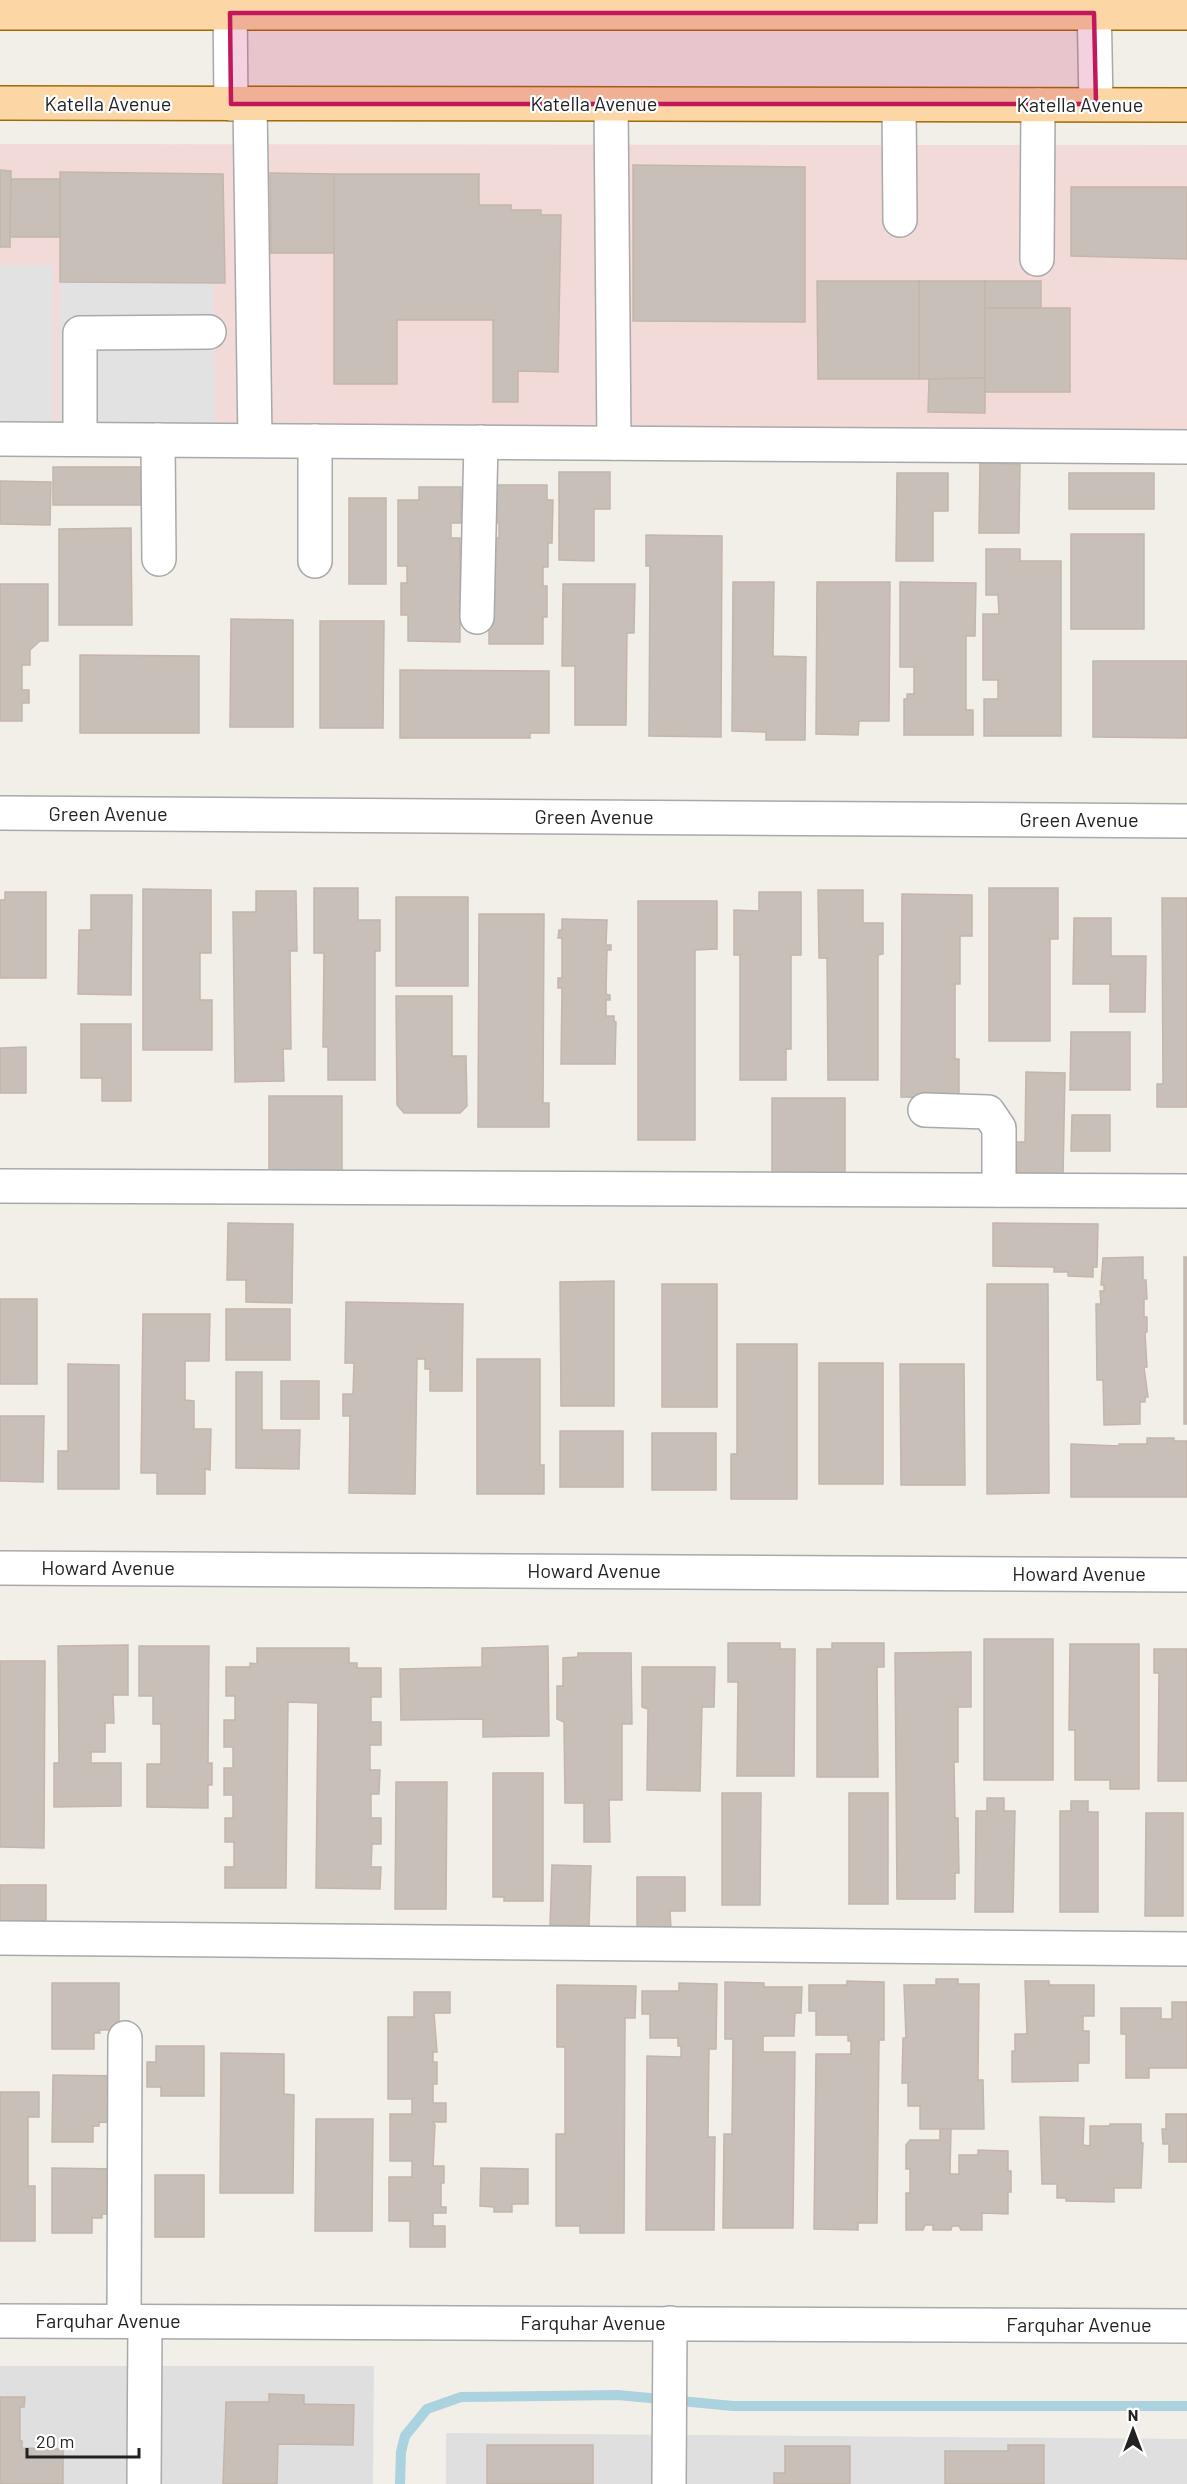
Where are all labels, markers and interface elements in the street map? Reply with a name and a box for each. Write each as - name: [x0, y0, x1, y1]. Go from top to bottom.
- street label: Katella Avenue: [45, 91, 171, 115]
- street label: Katella Avenue: [531, 91, 657, 115]
- street label: Katella Avenue: [1017, 92, 1143, 116]
- street label: Green Avenue: [48, 801, 168, 825]
- street label: Green Avenue: [534, 804, 654, 828]
- street label: Green Avenue: [1019, 807, 1139, 831]
- street label: Howard Avenue: [41, 1555, 175, 1579]
- street label: Howard Avenue: [527, 1558, 661, 1582]
- street label: Howard Avenue: [1012, 1561, 1146, 1585]
- street label: Farquhar Avenue: [35, 2308, 181, 2332]
- street label: Farquhar Avenue: [520, 2310, 666, 2334]
- street label: Farquhar Avenue: [1006, 2312, 1152, 2336]
- north arrow: [1103, 2400, 1163, 2460]
- text: N: [1128, 2405, 1138, 2424]
- scale bar: [27, 2421, 140, 2459]
- text: 20 m: [36, 2430, 74, 2452]

